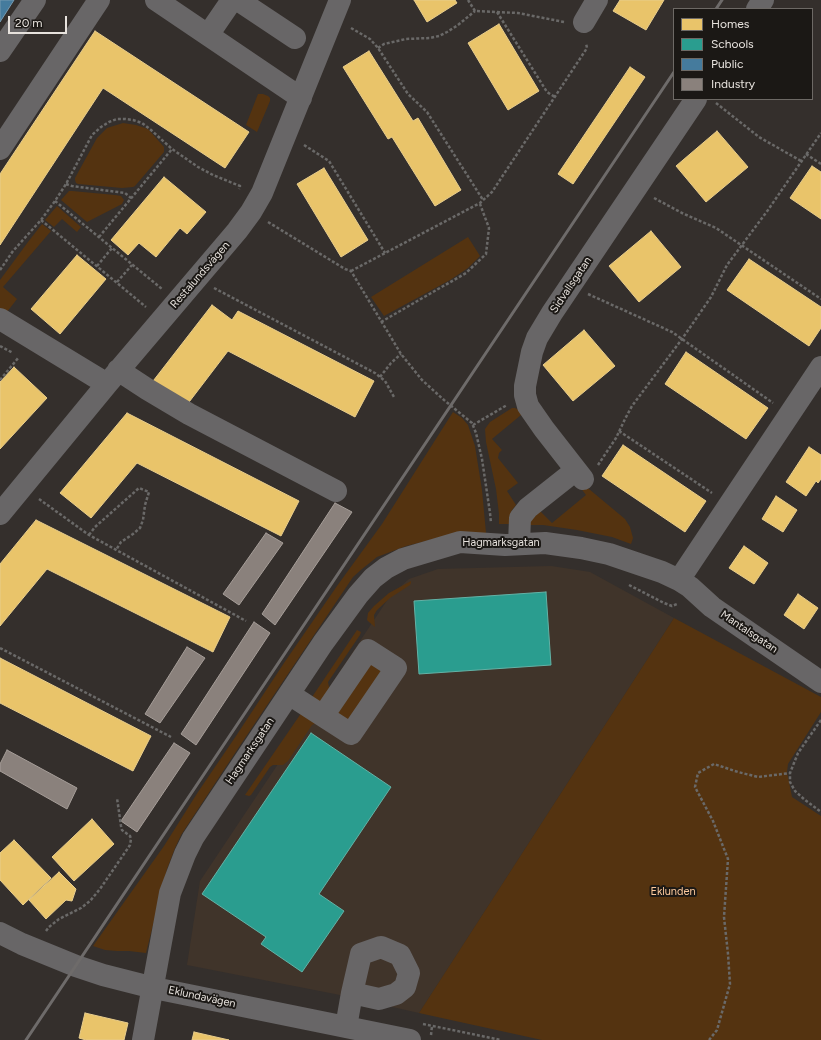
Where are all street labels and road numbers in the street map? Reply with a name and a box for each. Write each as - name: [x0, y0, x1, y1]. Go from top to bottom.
- street label: Restalundsvägen: [167, 239, 233, 311]
- street label: Sidvallsgatan: [547, 254, 595, 316]
- street label: Hagmarksgatan: [462, 536, 540, 550]
- street label: Mantalsgatan: [718, 608, 780, 656]
- street label: Hagmarksgatan: [223, 715, 277, 787]
- street label: Eklundavägen: [167, 983, 237, 1011]

